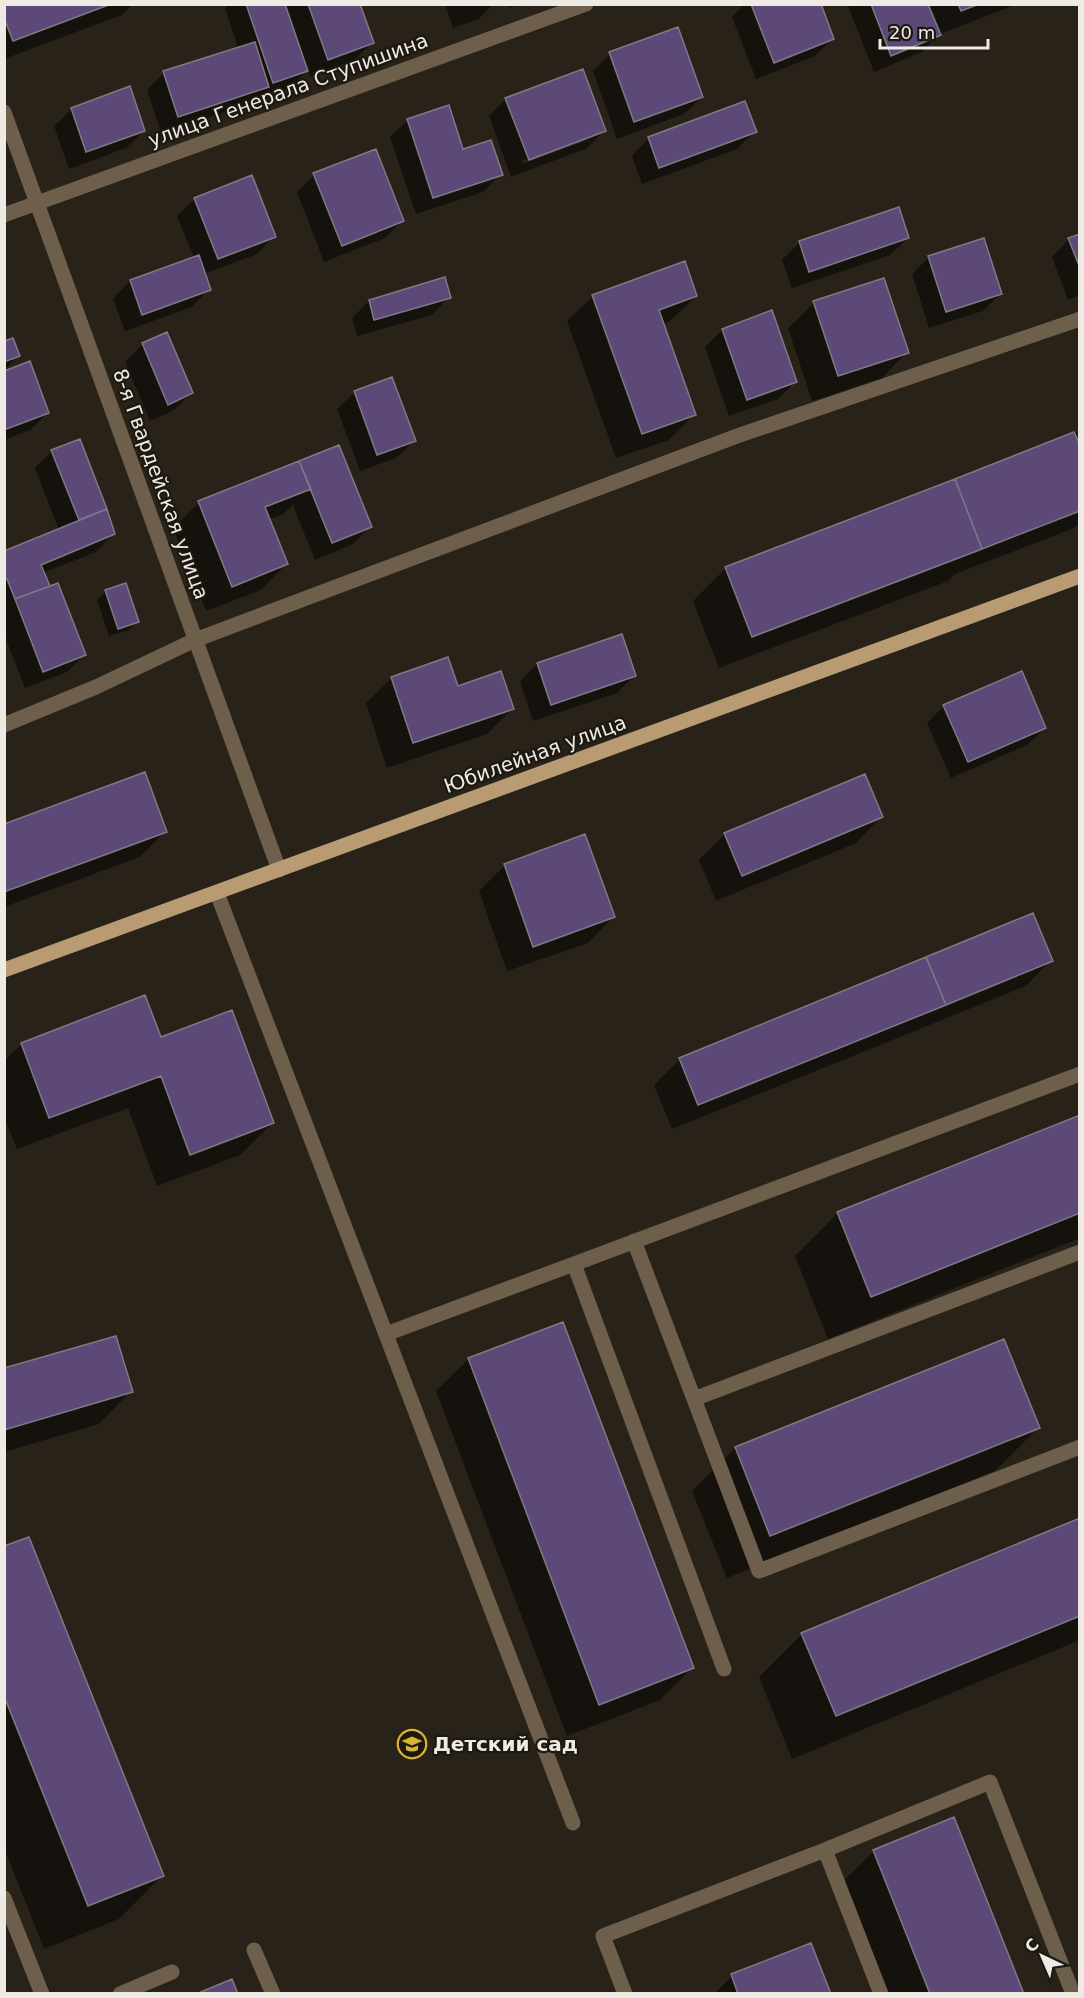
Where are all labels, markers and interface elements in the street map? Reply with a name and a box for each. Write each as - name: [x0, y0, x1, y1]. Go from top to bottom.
- scale bar: [880, 12, 988, 50]
- text: 20 m: [889, 22, 935, 43]
- street label: улица Генерала Ступишина: [145, 28, 431, 152]
- street label: 8-я Гвардейская улица: [108, 365, 214, 603]
- street label: Юбилейная улица: [441, 710, 629, 798]
- school or university icon: Детский сад: [396, 1728, 428, 1760]
- place label: Детский сад: [433, 1732, 578, 1756]
- north arrow: [1012, 1926, 1072, 1986]
- text: С: [1021, 1935, 1043, 1956]

